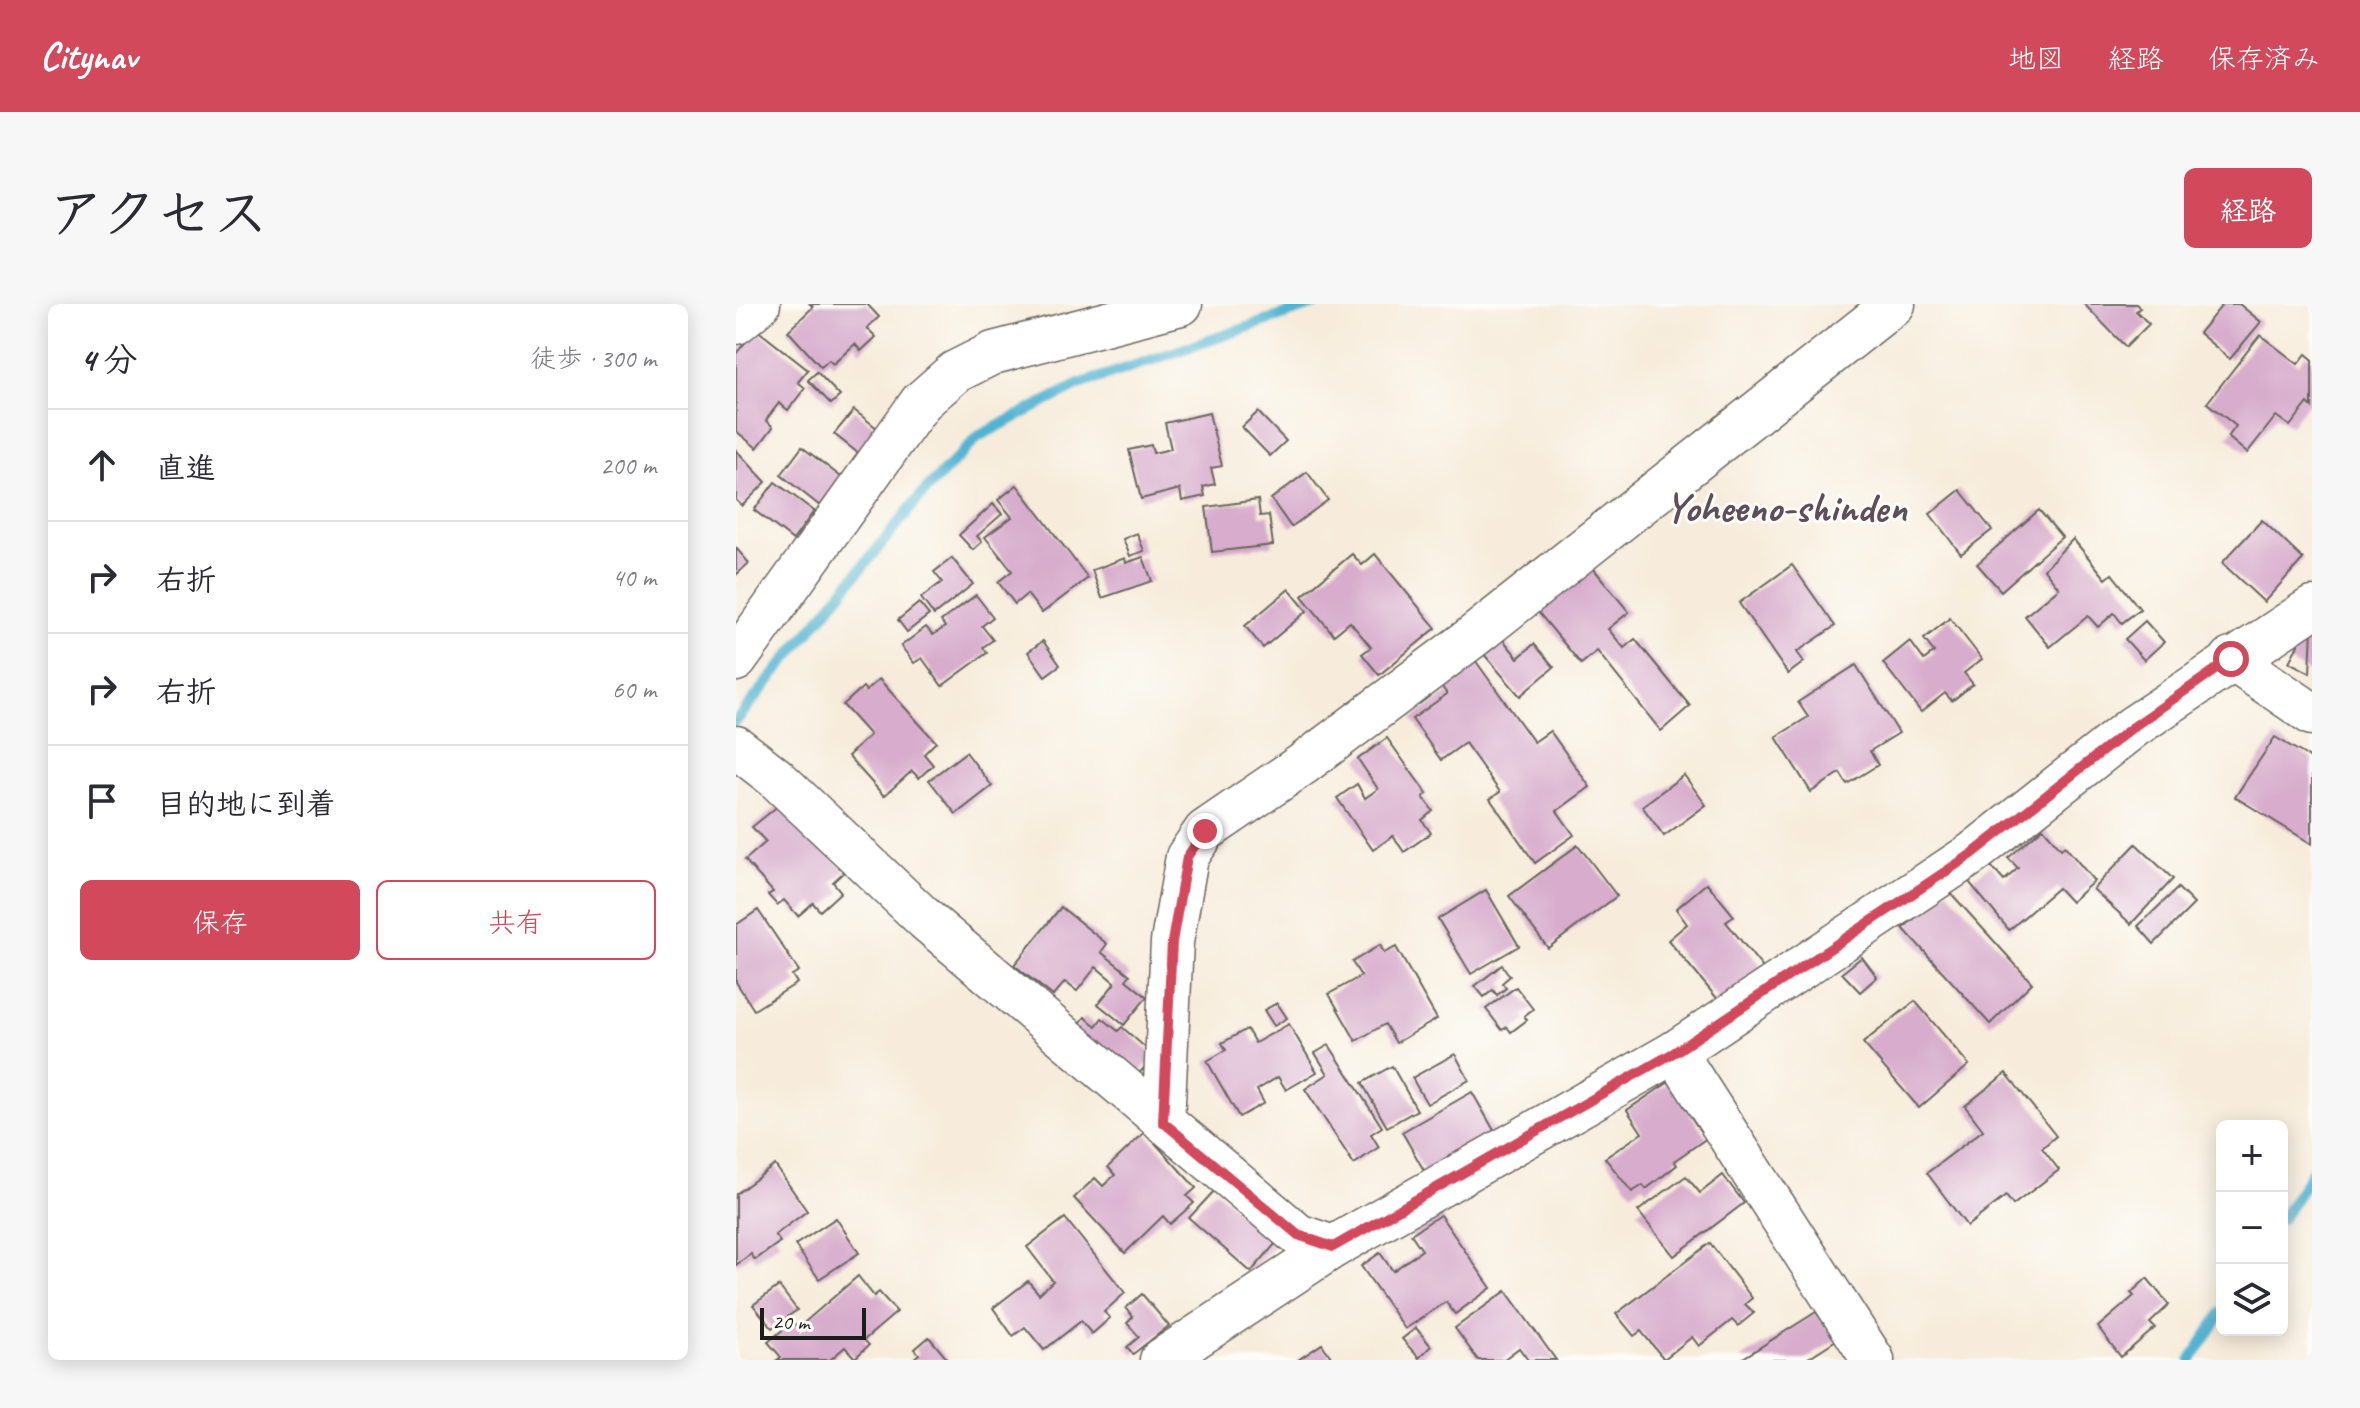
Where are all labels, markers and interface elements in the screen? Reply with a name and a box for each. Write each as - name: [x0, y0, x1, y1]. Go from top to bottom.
- text: Citynav: [40, 33, 137, 80]
- text: 地図: [2008, 41, 2064, 76]
- text: 経路: [2108, 41, 2164, 76]
- text: 保存済み: [2208, 41, 2320, 76]
- button: 経路: [2184, 168, 2312, 248]
- text: アクセス: [48, 178, 269, 249]
- text: 4 分: [80, 338, 138, 381]
- text: 徒歩 · 300 m: [531, 342, 656, 375]
- icon: ahead: [80, 443, 124, 487]
- text: 直進: [156, 449, 216, 487]
- text: 200 m: [600, 449, 656, 482]
- district label: Yoheeno-shinden: [1665, 481, 1908, 534]
- icon: right: [80, 555, 124, 599]
- text: 右折: [156, 561, 216, 599]
- text: 40 m: [612, 561, 656, 594]
- route start: [2213, 641, 2249, 677]
- icon: right: [80, 667, 124, 711]
- text: 右折: [156, 673, 216, 711]
- text: 60 m: [612, 673, 656, 706]
- icon: arrive: [80, 779, 124, 823]
- text: 目的地に到着: [156, 785, 336, 823]
- route end: [1187, 813, 1223, 849]
- button: 保存: [80, 880, 360, 960]
- button: 共有: [376, 880, 656, 960]
- map controls: [2216, 1120, 2288, 1336]
- button: +: [2216, 1120, 2288, 1192]
- button: −: [2216, 1192, 2288, 1264]
- button: layers: [2216, 1264, 2288, 1336]
- scale bar: [760, 1304, 866, 1340]
- text: 20 m: [772, 1308, 809, 1336]

